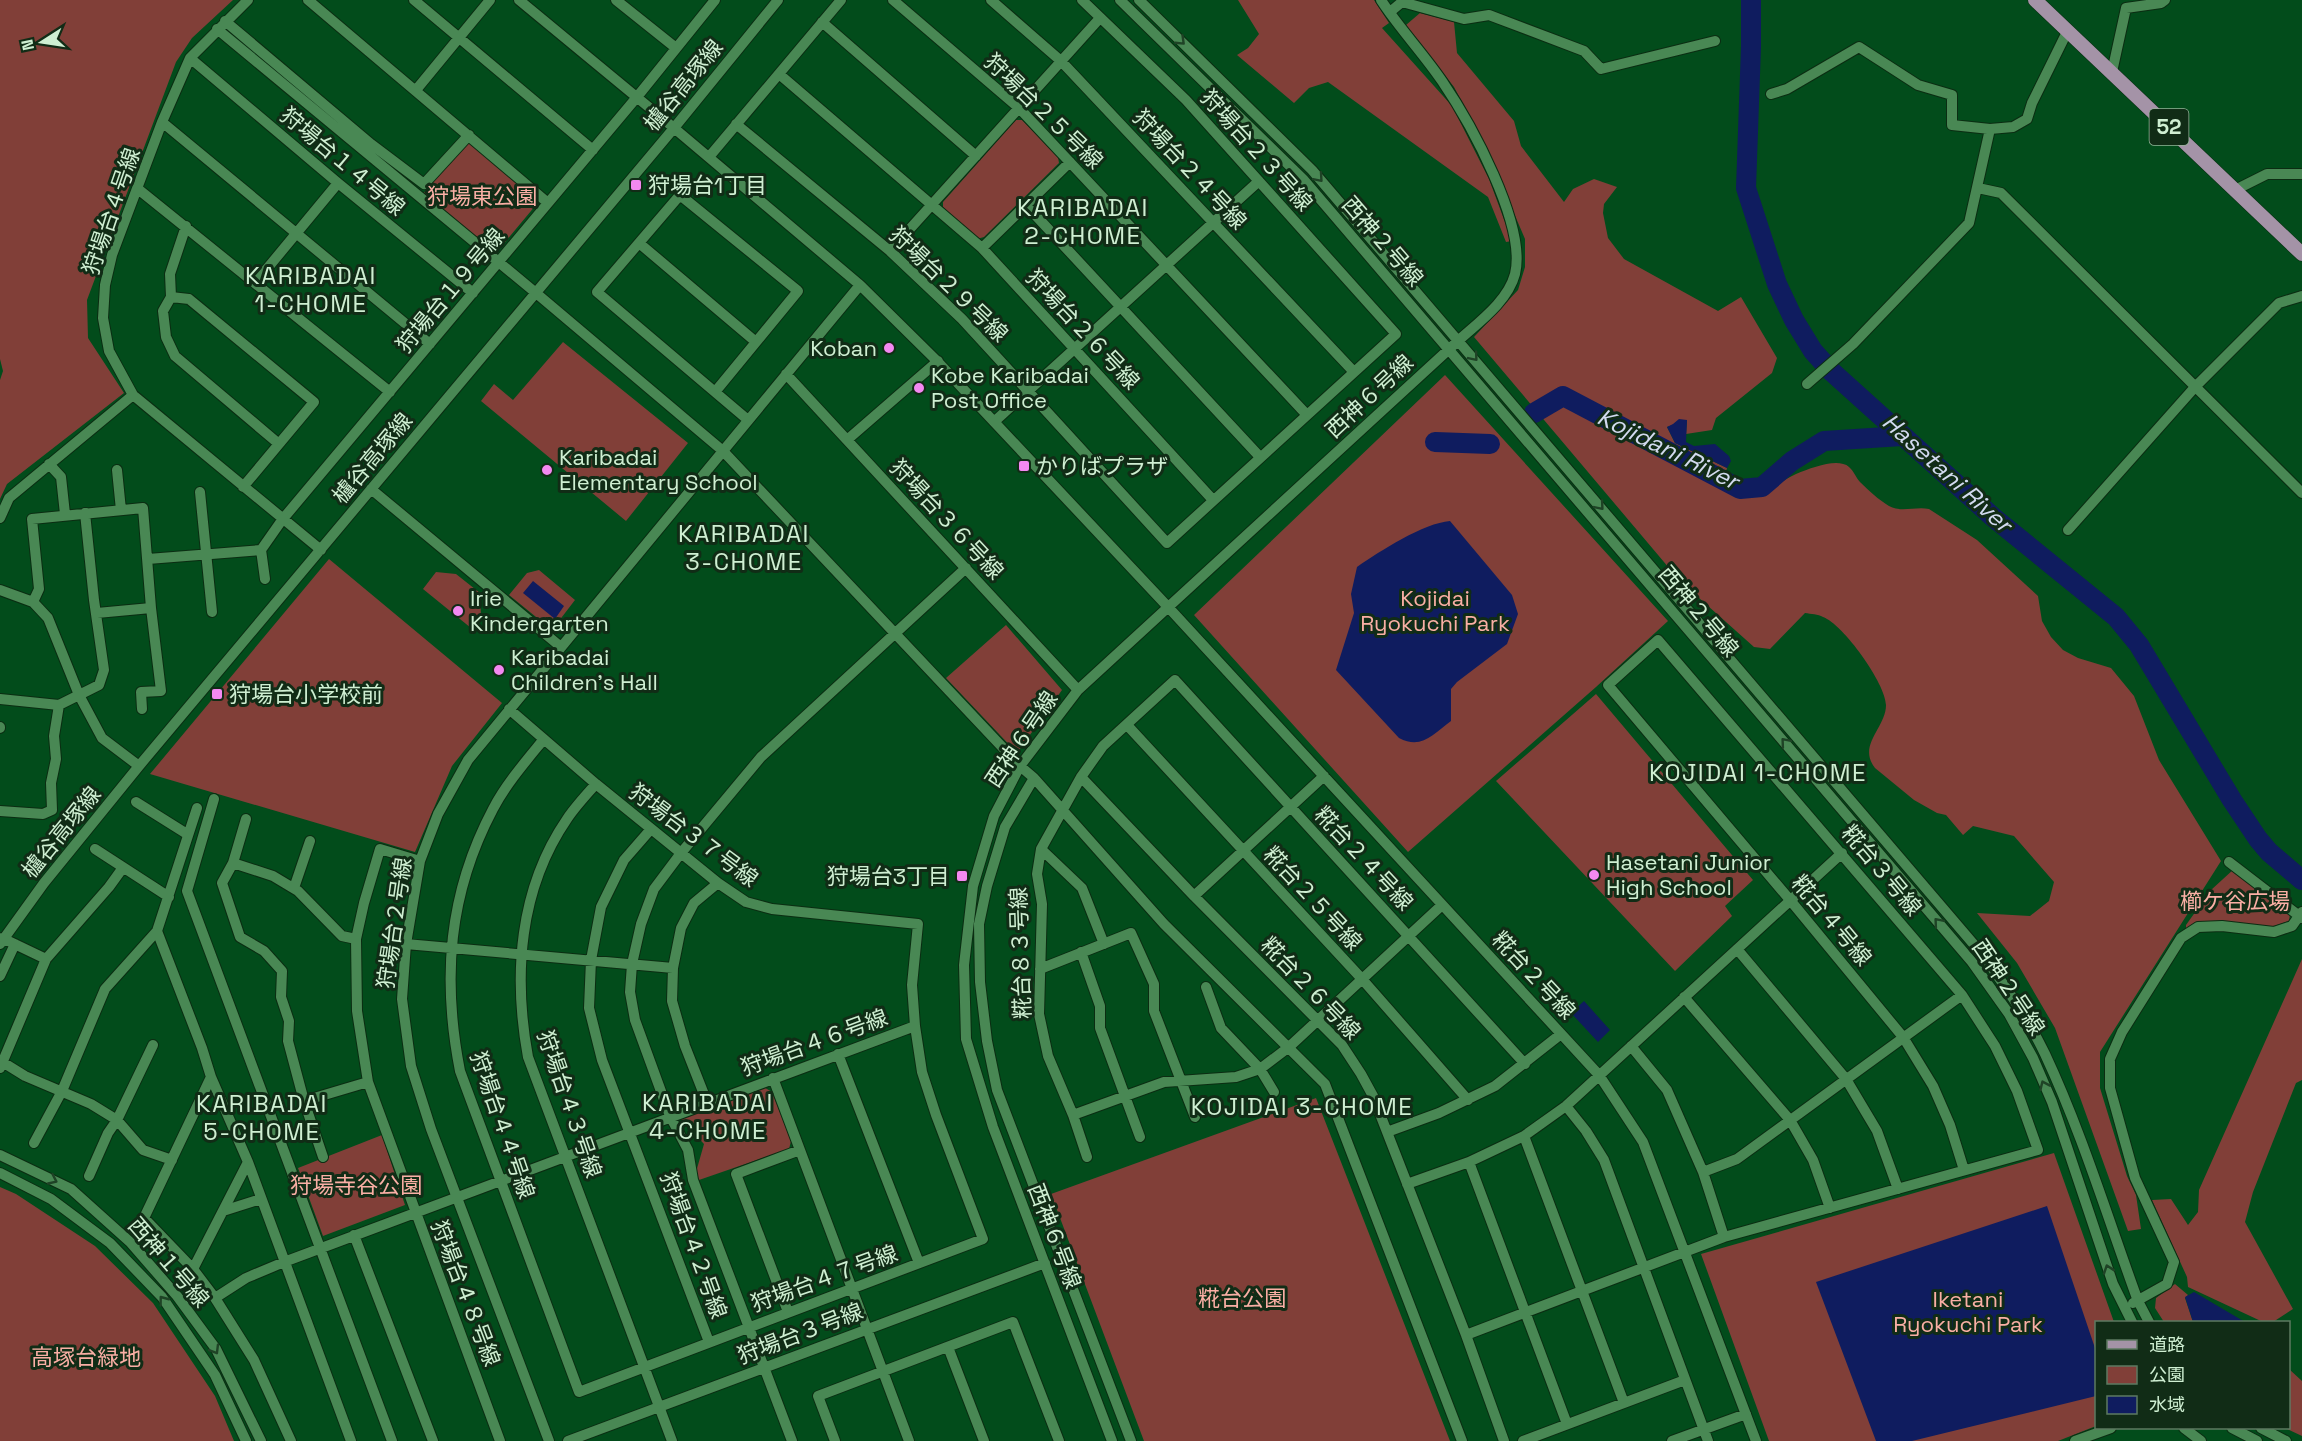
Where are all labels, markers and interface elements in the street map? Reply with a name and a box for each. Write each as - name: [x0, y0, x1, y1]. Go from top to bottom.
- north arrow: [12, 12, 72, 72]
- street label: 櫨谷高塚線: [638, 33, 728, 137]
- one-way arrow: [1174, 34, 1184, 45]
- text: N: [16, 38, 39, 52]
- street label: 狩場台２５号線: [979, 47, 1109, 175]
- street label: 狩場台２３号線: [1195, 83, 1319, 217]
- street label: 狩場台１４号線: [275, 101, 411, 221]
- street label: 狩場台２４号線: [1127, 103, 1253, 235]
- road number: 52: [2150, 109, 2188, 145]
- street label: 狩場台４号線: [76, 144, 146, 278]
- place label: 狩場台1丁目: [648, 171, 767, 199]
- one-way arrow: [1312, 171, 1323, 182]
- marker: 狩場台1丁目: [629, 178, 643, 192]
- park label: 狩場東公園: [427, 182, 537, 210]
- street label: 西神２号線: [1336, 190, 1430, 292]
- district label: KARIBADAI 2-CHOME: [1017, 192, 1149, 251]
- street label: 狩場台２９号線: [884, 220, 1014, 348]
- street label: 狩場台１９号線: [390, 222, 510, 358]
- district label: KARIBADAI 1-CHOME: [245, 260, 377, 319]
- street label: 狩場台２６号線: [1020, 263, 1146, 395]
- place label: Koban: [810, 334, 877, 362]
- marker: Koban: [882, 341, 896, 355]
- street label: 西神６号線: [1319, 348, 1419, 444]
- one-way arrow: [1467, 350, 1478, 361]
- place label: Kobe Karibadai Post Office: [931, 361, 1089, 414]
- marker: Kobe Karibadai Post Office: [912, 381, 926, 395]
- water label: Kojidani River: [1592, 401, 1747, 497]
- water label: Hasetani River: [1876, 406, 2021, 541]
- street label: 櫨谷高塚線: [326, 407, 418, 509]
- place label: Karibadai Elementary School: [559, 443, 758, 496]
- place label: かりばプラザ: [1036, 452, 1168, 480]
- street label: 狩場台３６号線: [884, 453, 1010, 585]
- marker: かりばプラザ: [1017, 459, 1031, 473]
- marker: Karibadai Elementary School: [540, 463, 554, 477]
- one-way arrow: [1593, 499, 1604, 510]
- district label: KARIBADAI 3-CHOME: [678, 518, 810, 577]
- street label: 西神２号線: [1653, 560, 1745, 662]
- place label: Irie Kindergarten: [470, 584, 609, 637]
- park label: Kojidai Ryokuchi Park: [1360, 584, 1510, 637]
- marker: Irie Kindergarten: [451, 604, 465, 618]
- place label: Karibadai Children's Hall: [511, 643, 658, 696]
- marker: Karibadai Children's Hall: [492, 663, 506, 677]
- place label: 狩場台小学校前: [229, 680, 383, 708]
- street label: 西神６号線: [979, 686, 1063, 792]
- marker: 狩場台小学校前: [210, 687, 224, 701]
- one-way arrow: [1781, 738, 1792, 749]
- district label: KOJIDAI 1-CHOME: [1649, 757, 1867, 788]
- street label: 狩場台３７号線: [624, 777, 764, 893]
- street label: 櫨谷高塚線: [16, 780, 106, 884]
- street label: 糀台２４号線: [1309, 800, 1419, 916]
- street label: 糀台３号線: [1836, 819, 1928, 921]
- street label: 糀台２５号線: [1258, 840, 1368, 956]
- place label: Hasetani Junior High School: [1606, 848, 1771, 901]
- street label: 狩場台２号線: [371, 856, 417, 990]
- place label: 狩場台3丁目: [827, 862, 950, 890]
- marker: Hasetani Junior High School: [1587, 868, 1601, 882]
- marker: 狩場台3丁目: [955, 869, 969, 883]
- street label: 糀台４号線: [1786, 869, 1878, 971]
- street label: 糀台８３号線: [1004, 887, 1036, 1019]
- park label: 櫛ケ谷広場: [2180, 887, 2290, 915]
- one-way arrow: [1935, 918, 1946, 929]
- street label: 糀台２号線: [1486, 925, 1582, 1025]
- street label: 糀台２６号線: [1255, 931, 1367, 1045]
- street label: 西神２号線: [1967, 934, 2051, 1040]
- street label: 狩場台４６号線: [737, 1003, 891, 1081]
- street label: 狩場台４３号線: [532, 1027, 608, 1181]
- street label: 狩場台４４号線: [465, 1048, 541, 1202]
- one-way arrow: [2040, 1080, 2052, 1091]
- district label: KARIBADAI 4-CHOME: [642, 1087, 774, 1146]
- district label: KARIBADAI 5-CHOME: [196, 1088, 328, 1147]
- district label: KOJIDAI 3-CHOME: [1191, 1091, 1413, 1122]
- street label: 狩場台４２号線: [655, 1168, 733, 1322]
- park label: 狩場寺谷公園: [290, 1171, 422, 1199]
- one-way arrow: [46, 1173, 57, 1185]
- street label: 西神６号線: [1022, 1180, 1088, 1292]
- street label: 西神１号線: [122, 1211, 216, 1313]
- street label: 狩場台４８号線: [425, 1216, 507, 1370]
- street label: 狩場台４７号線: [747, 1239, 901, 1317]
- one-way arrow: [2103, 1264, 2116, 1275]
- park label: 糀台公園: [1198, 1284, 1286, 1312]
- park label: Iketani Ryokuchi Park: [1893, 1285, 2043, 1338]
- one-way arrow: [160, 1296, 171, 1307]
- street label: 狩場台３号線: [733, 1296, 867, 1370]
- legend: [2095, 1321, 2290, 1429]
- text: 道路: [2149, 1333, 2185, 1356]
- park label: 高塚台緑地: [31, 1343, 141, 1371]
- one-way arrow: [208, 1344, 220, 1354]
- text: 公園: [2149, 1363, 2185, 1386]
- text: 水域: [2149, 1393, 2185, 1416]

